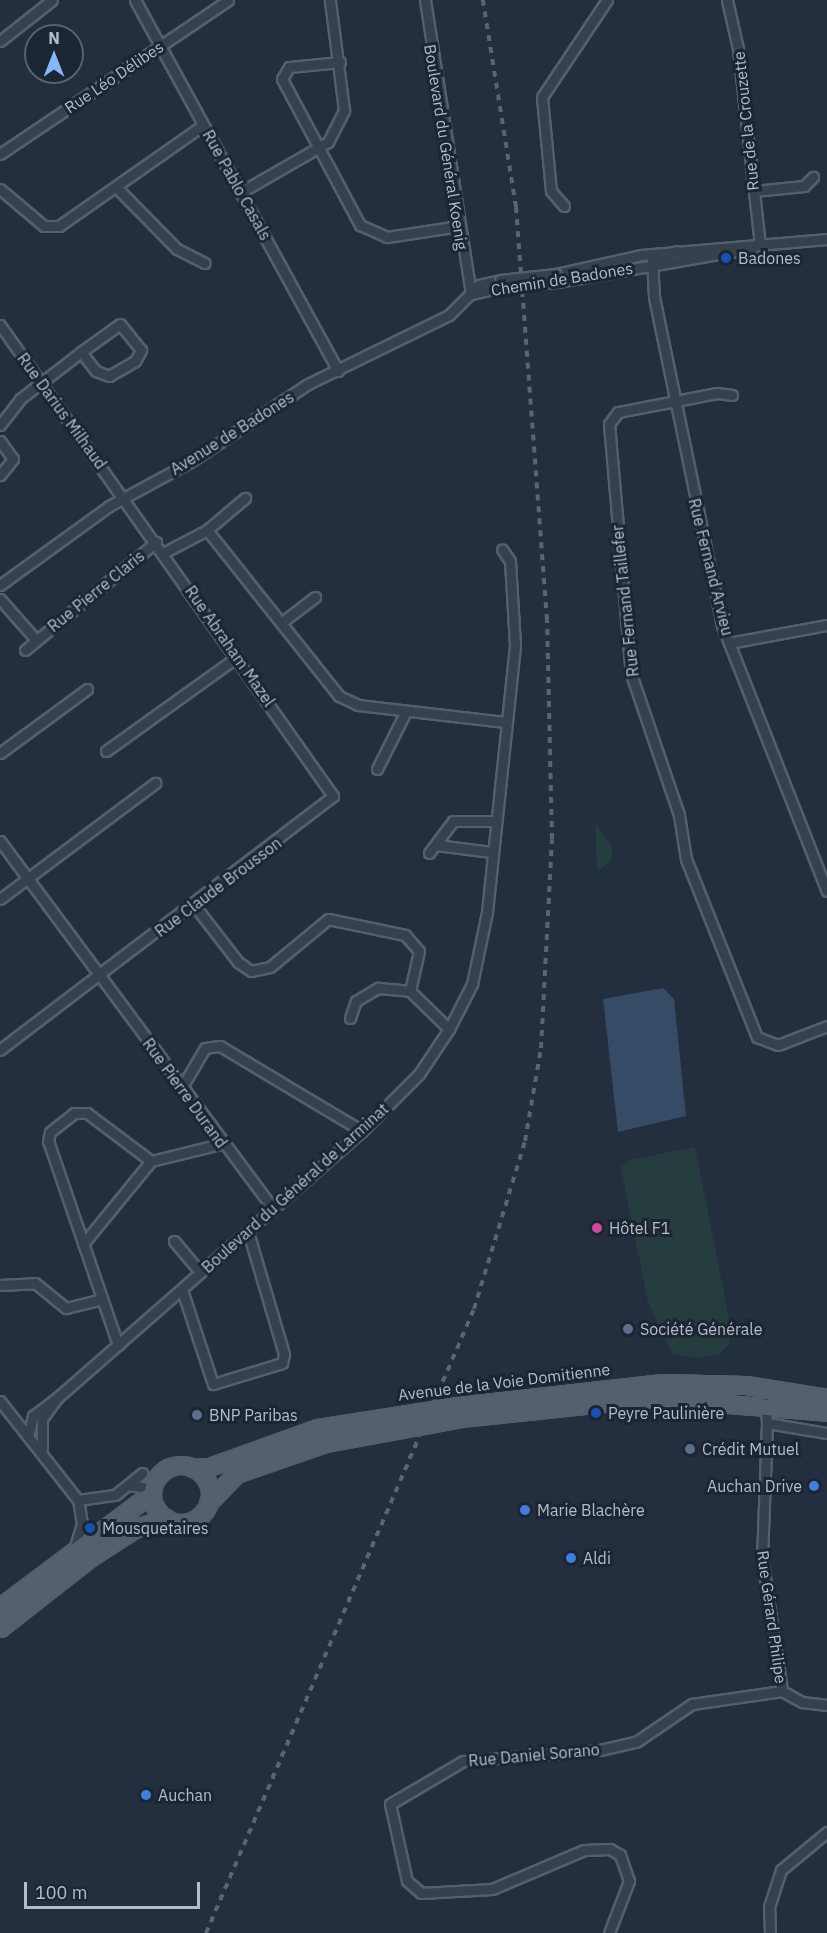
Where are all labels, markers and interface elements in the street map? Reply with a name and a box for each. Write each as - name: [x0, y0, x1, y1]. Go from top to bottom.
- north arrow: [24, 24, 84, 84]
- text: N: [48, 28, 60, 48]
- street label: Rue Léo Délibes: [61, 37, 167, 117]
- street label: Boulevard du Général Koenig: [420, 43, 472, 251]
- street label: Rue de la Crouzette: [729, 50, 763, 192]
- street label: Rue Pablo Casals: [199, 126, 275, 244]
- place label: Badones: [738, 248, 801, 268]
- marker: Badones: [719, 251, 733, 265]
- street label: Chemin de Badones: [490, 258, 634, 300]
- street label: Rue Darius Milhaud: [13, 349, 111, 473]
- street label: Avenue de Badones: [167, 387, 297, 479]
- street label: Rue Fernand Arvieu: [685, 496, 737, 638]
- street label: Rue Fernand Taillefer: [607, 524, 643, 678]
- street label: Rue Pierre Claris: [44, 546, 148, 636]
- street label: Rue Abraham Mazel: [181, 582, 279, 710]
- street label: Rue Claude Brousson: [151, 833, 285, 941]
- street label: Rue Pierre Durand: [139, 1034, 231, 1152]
- street label: Boulevard du Général de Larminat: [198, 1099, 392, 1277]
- place label: Hôtel F1: [609, 1218, 670, 1238]
- marker: Hôtel F1: [590, 1221, 604, 1235]
- place label: Société Générale: [640, 1319, 762, 1339]
- marker: Société Générale: [621, 1322, 635, 1336]
- street label: Avenue de la Voie Domitienne: [397, 1359, 611, 1405]
- place label: Peyre Paulinière: [608, 1403, 724, 1423]
- place label: BNP Paribas: [209, 1405, 298, 1425]
- marker: Peyre Paulinière: [589, 1406, 603, 1420]
- marker: BNP Paribas: [190, 1408, 204, 1422]
- place label: Crédit Mutuel: [702, 1439, 799, 1459]
- marker: Crédit Mutuel: [683, 1442, 697, 1456]
- place label: Auchan Drive: [707, 1476, 802, 1496]
- marker: Auchan Drive: [807, 1479, 821, 1493]
- place label: Marie Blachère: [537, 1500, 645, 1520]
- marker: Marie Blachère: [518, 1503, 532, 1517]
- place label: Mousquetaires: [102, 1518, 209, 1538]
- marker: Mousquetaires: [83, 1521, 97, 1535]
- place label: Aldi: [583, 1548, 611, 1568]
- street label: Rue Gérard Philipe: [753, 1549, 791, 1685]
- marker: Aldi: [564, 1551, 578, 1565]
- street label: Rue Daniel Sorano: [468, 1740, 600, 1770]
- place label: Auchan: [158, 1785, 212, 1805]
- marker: Auchan: [139, 1788, 153, 1802]
- scale bar: [27, 1870, 202, 1908]
- text: 100 m: [35, 1881, 87, 1904]

